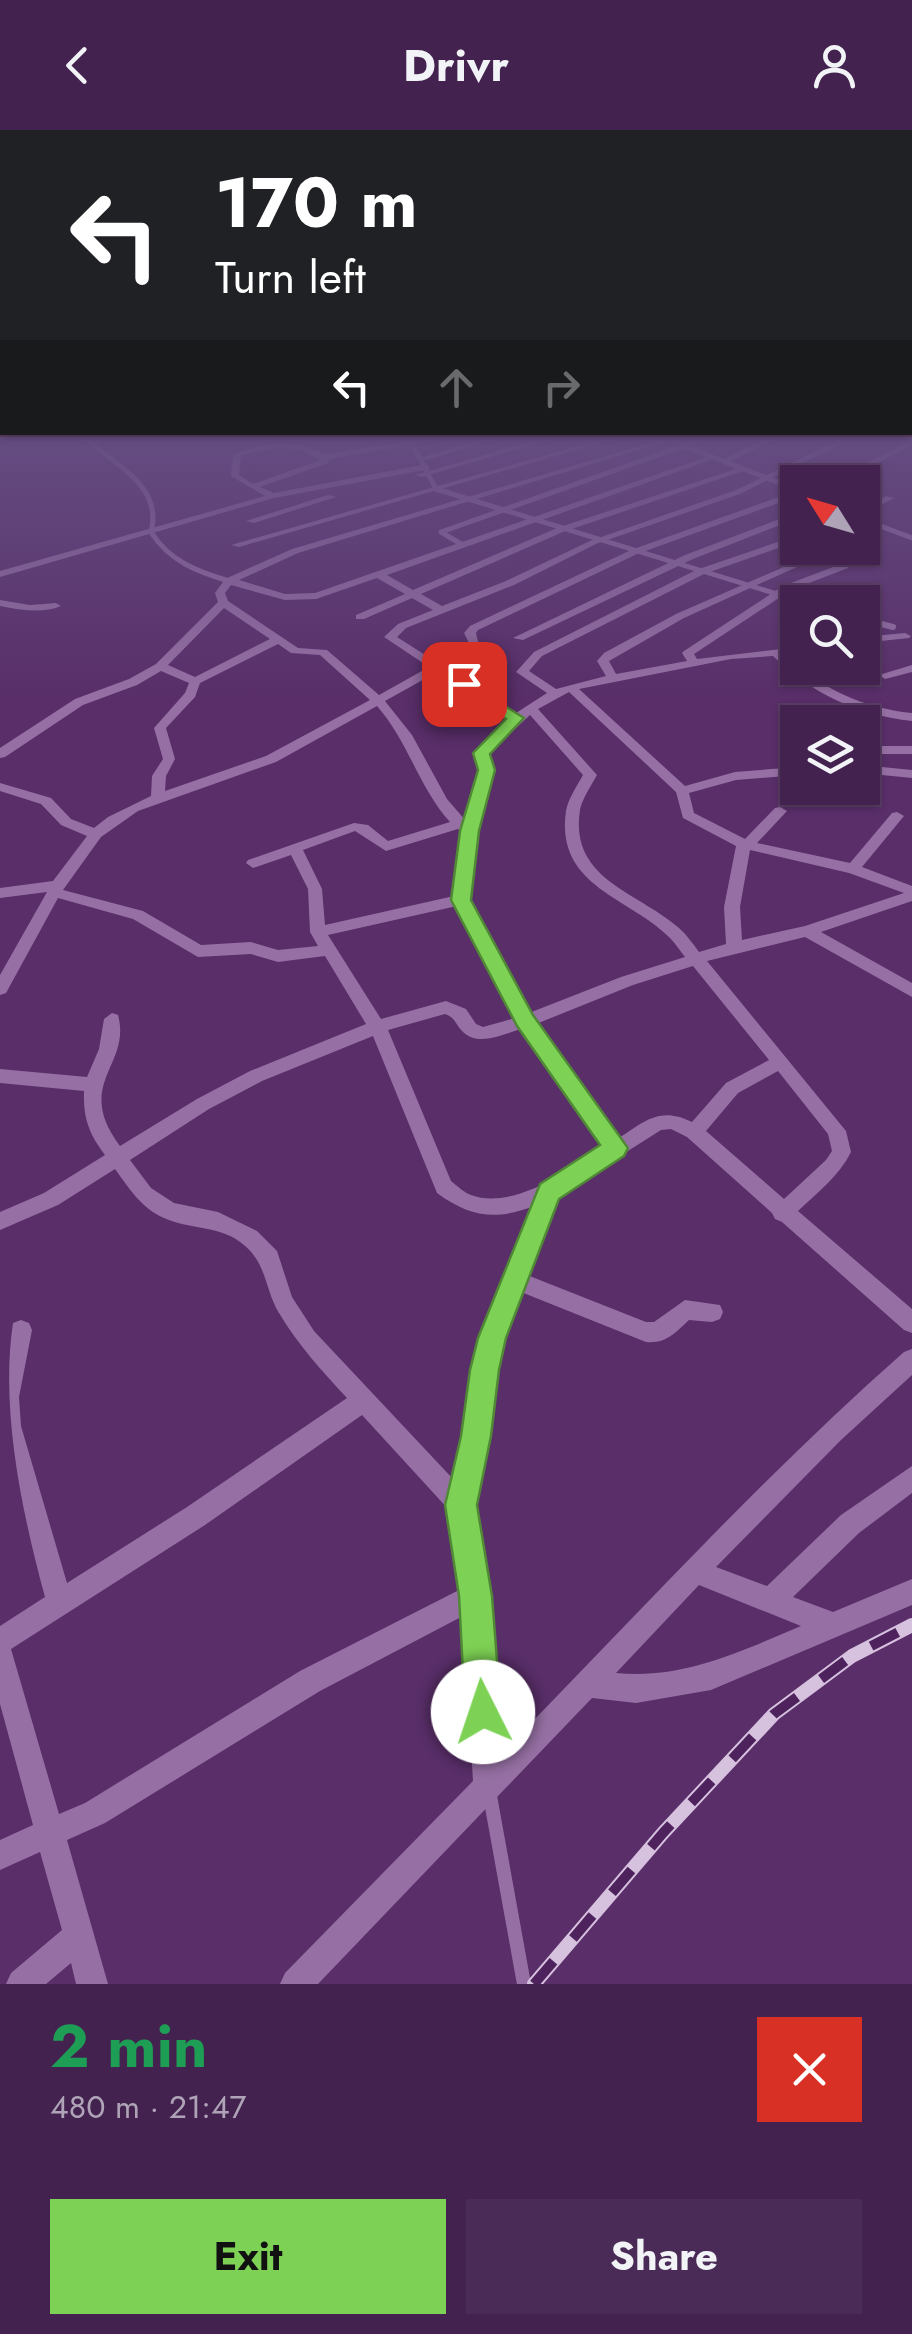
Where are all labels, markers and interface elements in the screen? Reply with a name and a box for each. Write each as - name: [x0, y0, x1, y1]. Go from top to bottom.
- text: Drivr: [403, 33, 509, 98]
- icon: back: [50, 38, 105, 93]
- icon: person: [807, 38, 862, 93]
- text: 170 m: [215, 152, 418, 253]
- icon: left: [50, 170, 180, 300]
- text: Turn left: [215, 245, 366, 310]
- icon: left: [324, 360, 379, 415]
- icon: ahead: [429, 360, 484, 415]
- icon: right: [534, 360, 589, 415]
- north arrow: [780, 465, 880, 565]
- map controls: [780, 465, 880, 805]
- button: search: [780, 585, 880, 685]
- pin: [422, 642, 507, 727]
- icon: arrive: [437, 657, 492, 712]
- button: layers: [780, 705, 880, 805]
- position arrow: [431, 1660, 535, 1764]
- text: 2 min: [50, 2003, 208, 2090]
- button: close: [757, 2017, 862, 2122]
- text: 480 m · 21:47: [50, 2084, 246, 2130]
- button: Exit: [50, 2199, 446, 2314]
- button: Share: [466, 2199, 862, 2314]

